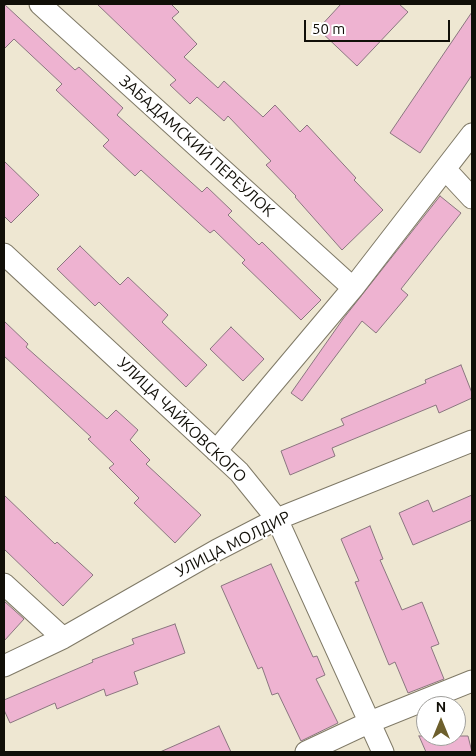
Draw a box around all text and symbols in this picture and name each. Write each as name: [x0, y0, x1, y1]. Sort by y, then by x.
scale bar: [306, 10, 452, 42]
text: 50 m: [312, 20, 345, 37]
street label: ЗАБАДАМСКИЙ ПЕРЕУЛОК: [115, 71, 279, 221]
street label: УЛИЦА ЧАЙКОВСКОГО: [114, 353, 250, 487]
street label: УЛИЦА МОЛДИР: [173, 507, 293, 581]
north arrow: [416, 696, 466, 746]
text: N: [436, 699, 446, 715]

